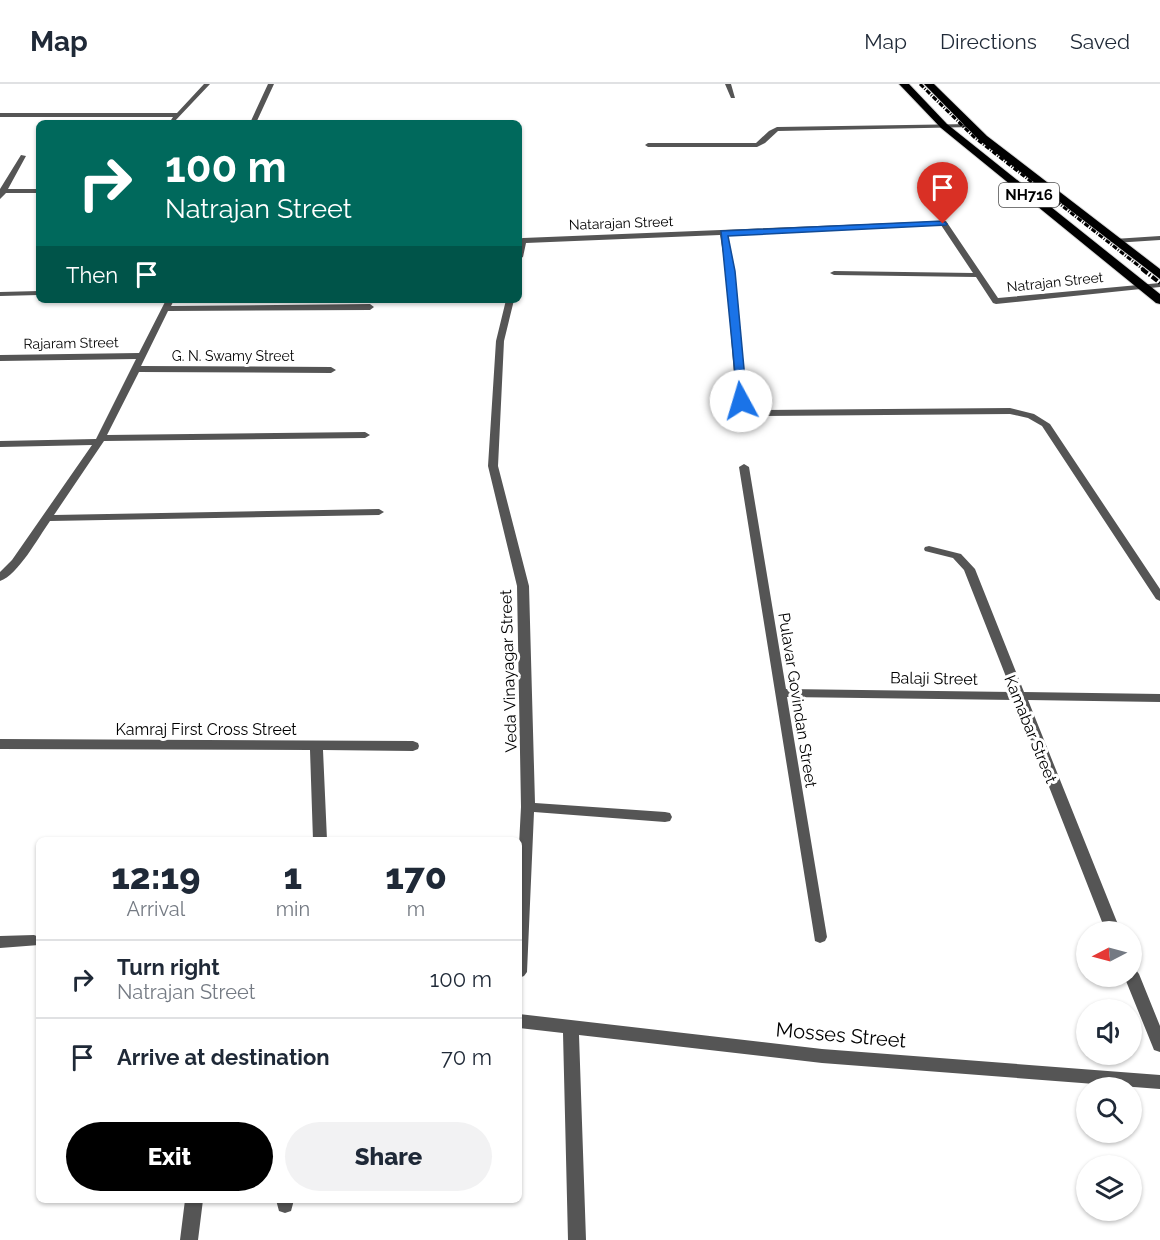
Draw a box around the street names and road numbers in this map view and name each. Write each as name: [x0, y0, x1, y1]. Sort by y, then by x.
road number: NH716: [999, 183, 1059, 207]
street label: Natarajan Street: [569, 213, 674, 233]
street label: Natrajan Street: [1006, 269, 1104, 295]
street label: Rajaram Street: [23, 334, 119, 352]
street label: G. N. Swamy Street: [172, 348, 295, 364]
street label: Veda Vinayagar Street: [496, 589, 521, 753]
street label: Pulavar Govindan Street: [774, 611, 821, 790]
street label: Balaji Street: [890, 668, 979, 689]
street label: Kamabar Street: [1000, 672, 1061, 787]
street label: Kamraj First Cross Street: [115, 720, 297, 739]
street label: Mosses Street: [775, 1017, 907, 1053]

